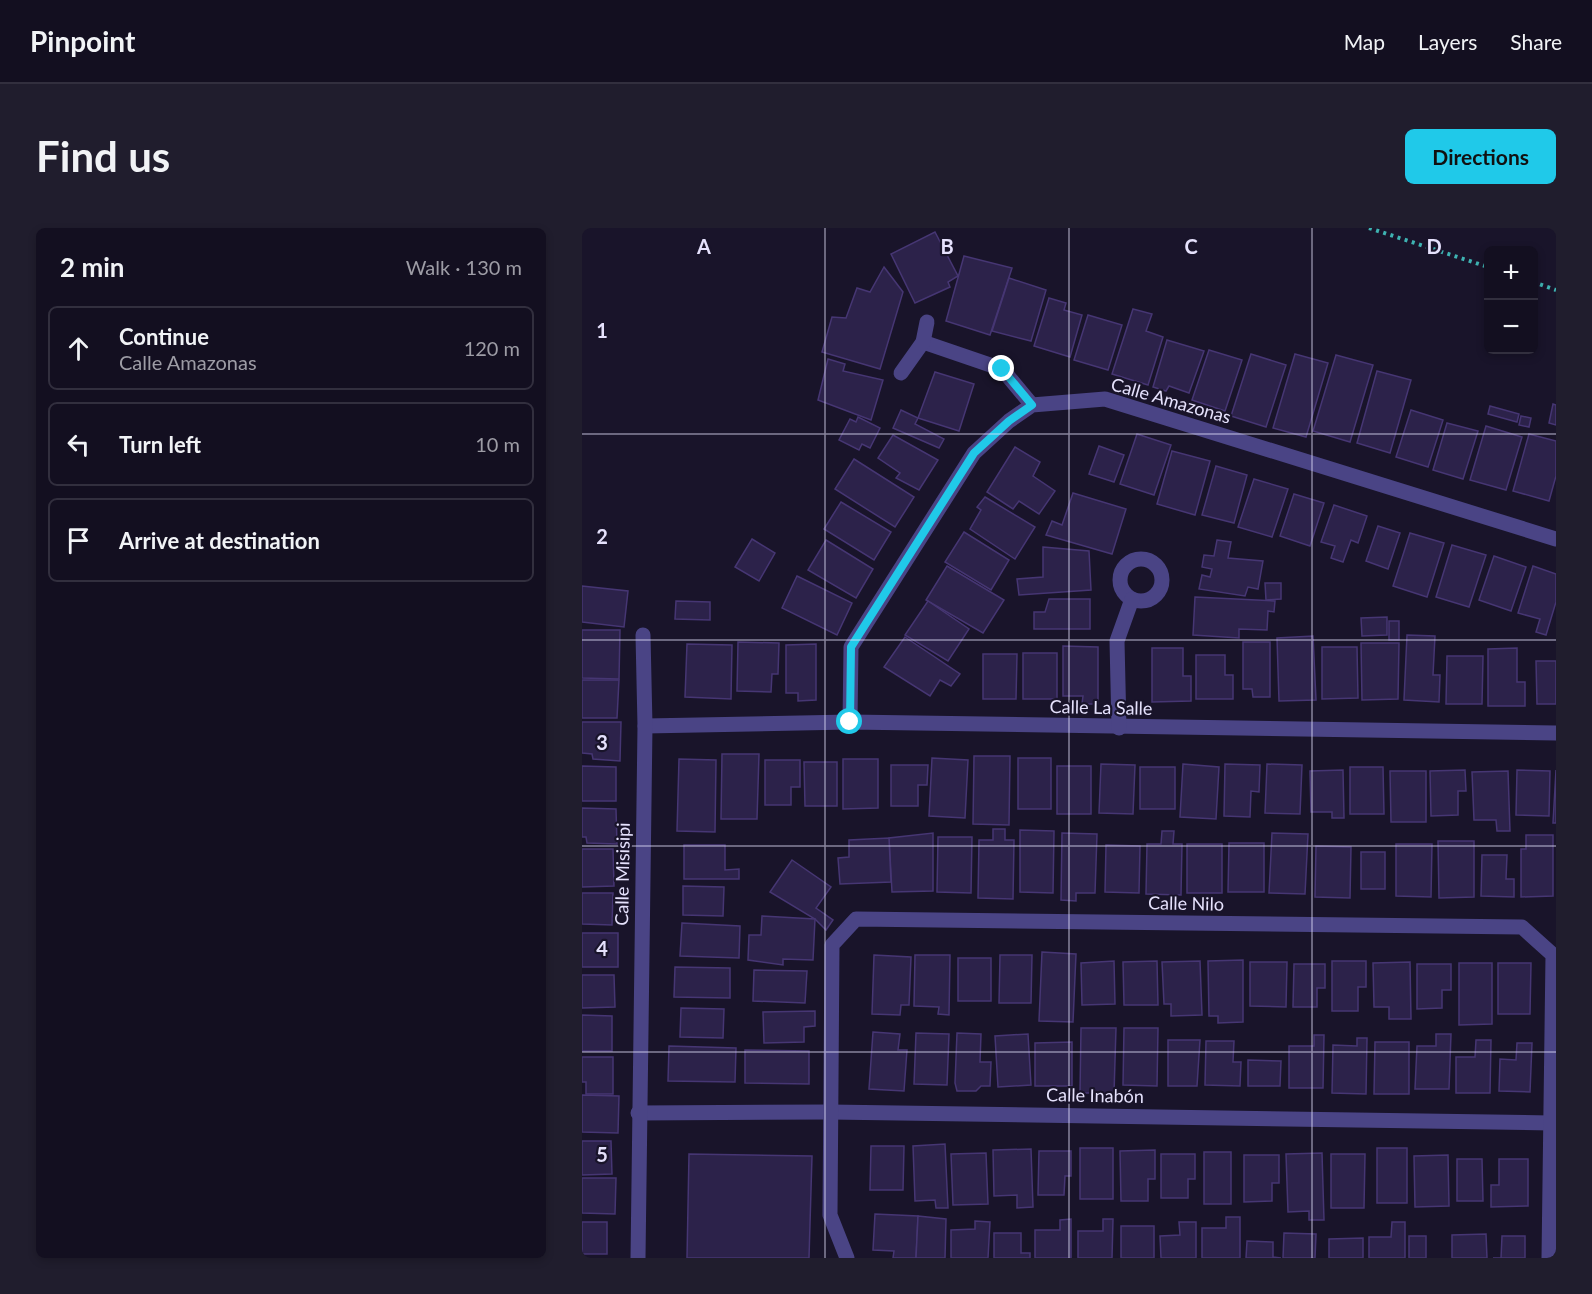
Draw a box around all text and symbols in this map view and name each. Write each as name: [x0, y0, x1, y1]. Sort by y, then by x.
text: Pinpoint: [30, 24, 135, 58]
text: Map: [1344, 29, 1385, 54]
text: Layers: [1418, 29, 1477, 54]
text: Share: [1510, 29, 1562, 54]
button: Directions: [1405, 129, 1556, 184]
text: Find us: [36, 131, 170, 181]
text: A: [696, 234, 711, 258]
text: B: [940, 234, 954, 258]
text: C: [1184, 234, 1198, 258]
text: D: [1426, 234, 1442, 258]
map controls: [1484, 246, 1538, 354]
button: +: [1484, 246, 1538, 300]
text: 2 min: [60, 251, 124, 283]
text: Walk · 130 m: [406, 255, 522, 279]
button: −: [1484, 300, 1538, 354]
text: 1: [596, 318, 608, 342]
text: Continue: [119, 323, 209, 350]
icon: ahead: [62, 332, 95, 365]
text: 120 m: [464, 336, 520, 360]
text: Calle Amazonas: [119, 350, 257, 374]
route end: [988, 355, 1014, 381]
street label: Calle Amazonas: [1109, 372, 1234, 428]
icon: left: [62, 428, 95, 461]
text: Turn left: [119, 431, 201, 458]
text: 10 m: [475, 432, 520, 456]
icon: arrive: [62, 524, 95, 557]
text: 2: [596, 524, 608, 548]
text: Arrive at destination: [119, 527, 320, 554]
street label: Calle La Salle: [1049, 695, 1153, 719]
route start: [836, 708, 862, 734]
text: 3: [596, 730, 608, 754]
street label: Calle Misisipi: [610, 822, 634, 926]
street label: Calle Nilo: [1148, 891, 1224, 915]
text: 4: [596, 936, 608, 960]
street label: Calle Inabón: [1046, 1083, 1144, 1107]
text: 5: [596, 1142, 608, 1166]

